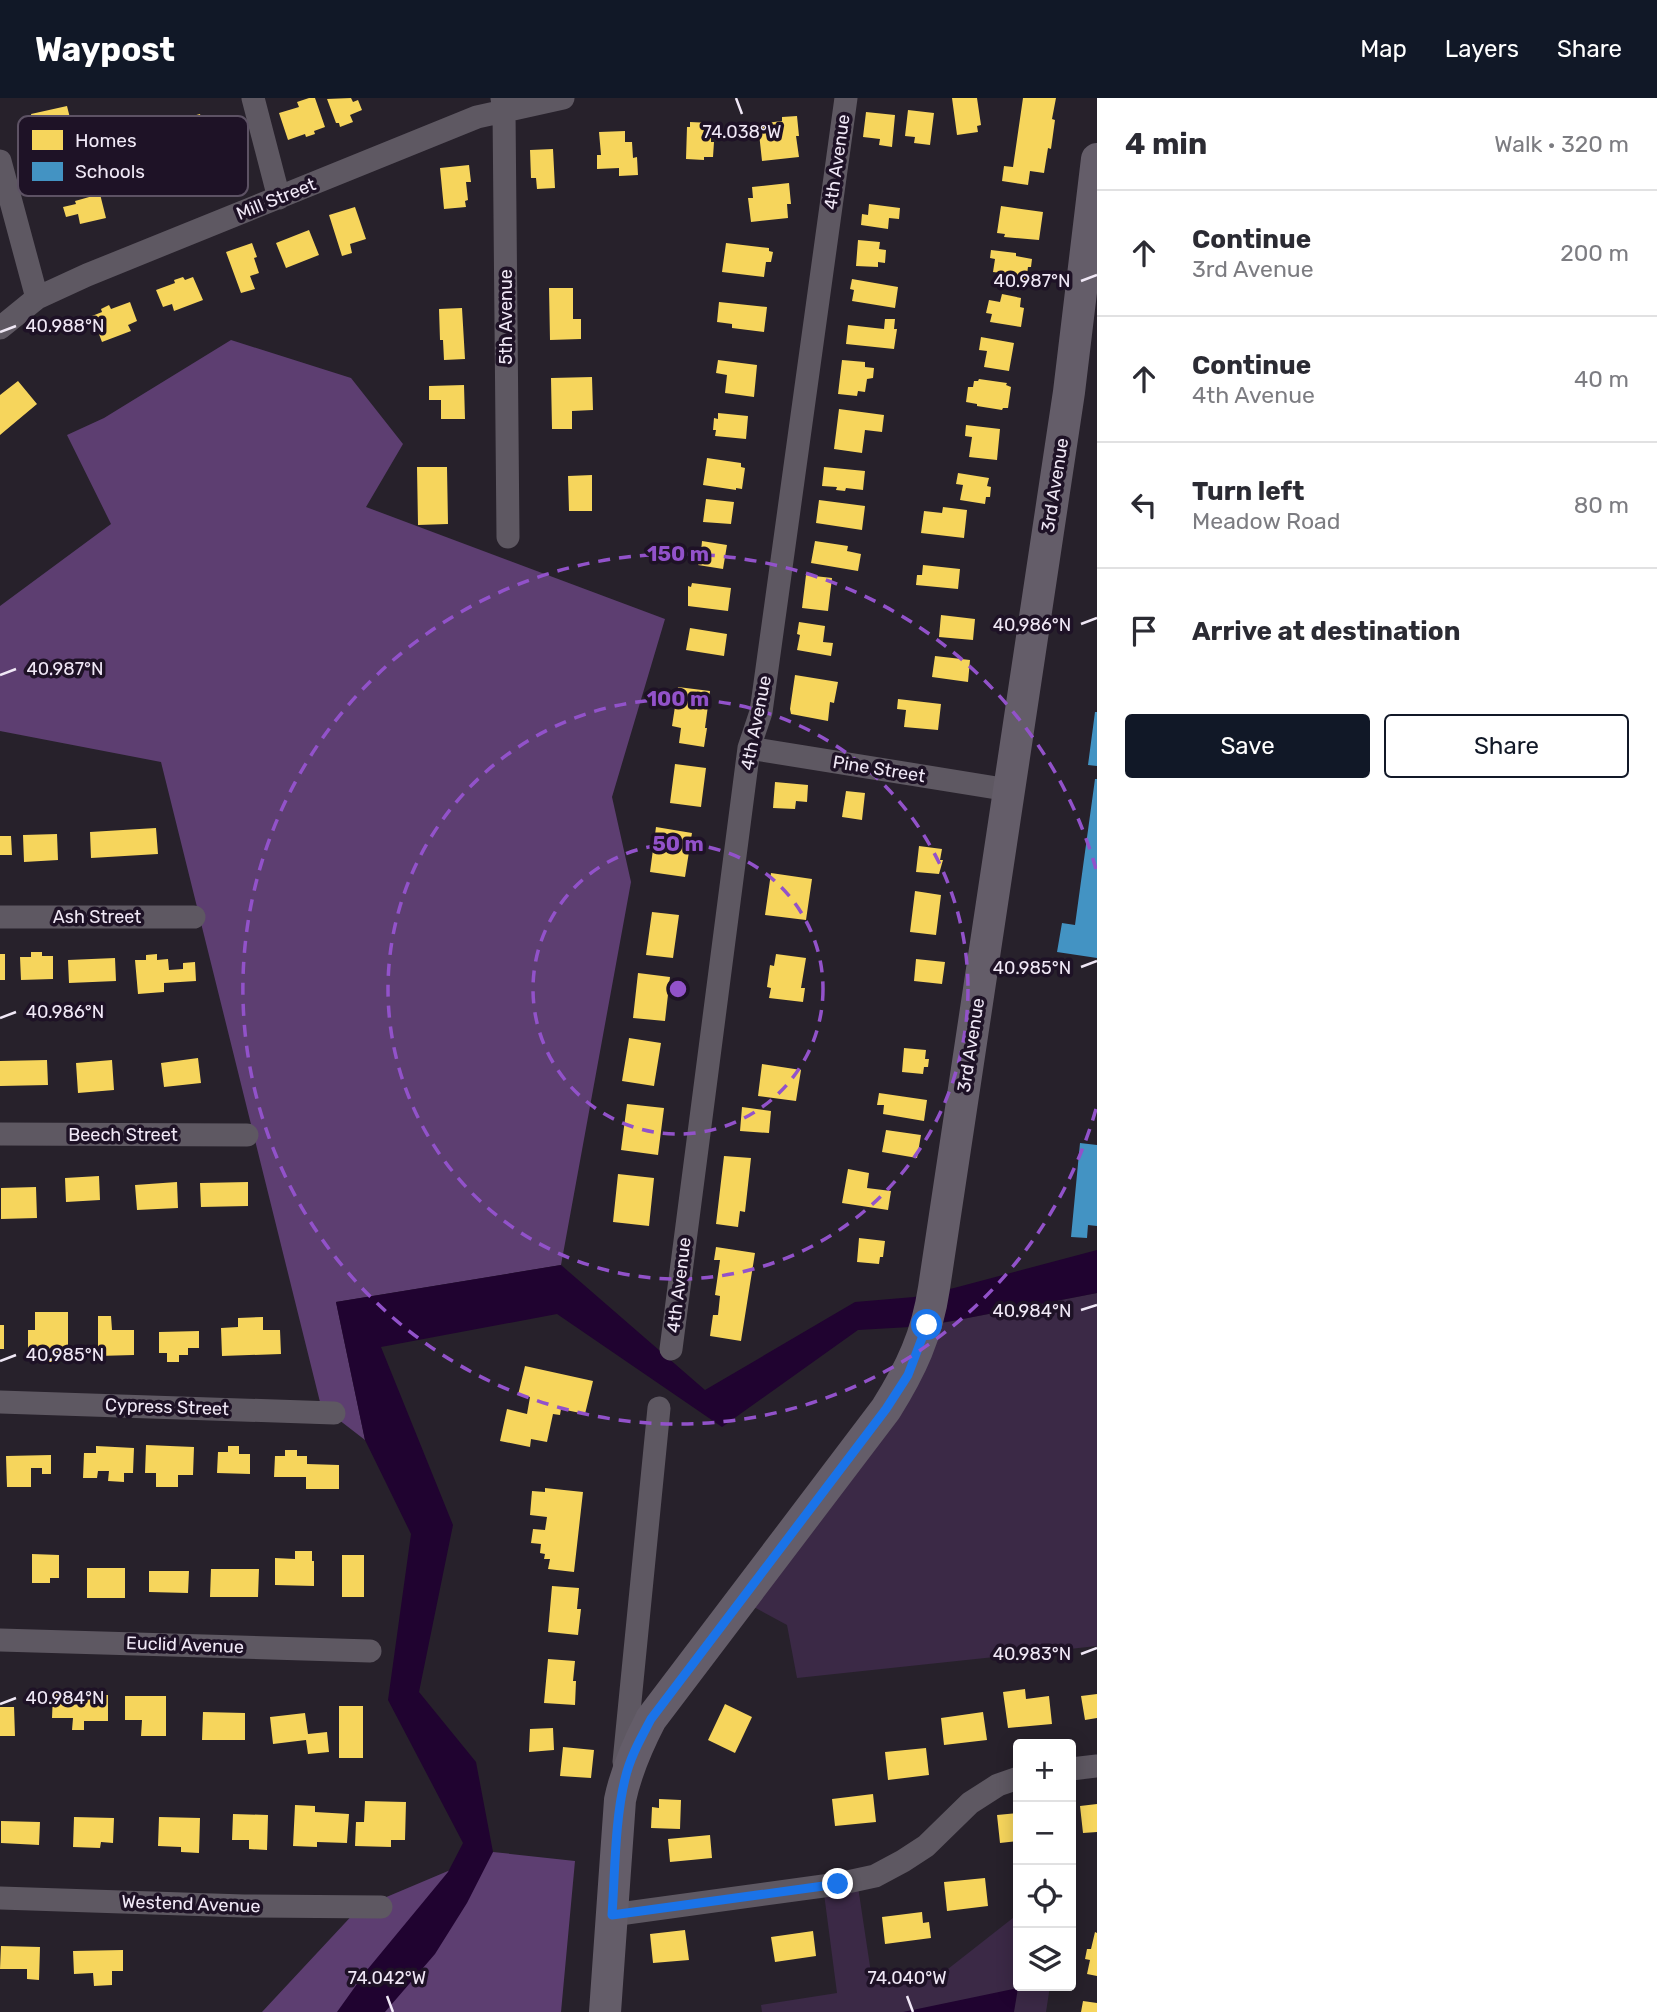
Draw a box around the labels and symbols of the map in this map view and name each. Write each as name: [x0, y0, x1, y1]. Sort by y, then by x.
street label: 4th Avenue: [819, 113, 855, 211]
legend: [18, 116, 248, 196]
text: 74.038°W: [703, 121, 781, 143]
text: Homes: [75, 129, 137, 152]
text: Schools: [75, 160, 145, 183]
street label: Mill Street: [233, 173, 319, 225]
street label: 5th Avenue: [495, 269, 517, 365]
text: 40.987°N: [994, 270, 1070, 292]
text: 40.988°N: [25, 315, 105, 337]
street label: 3rd Avenue: [1037, 436, 1073, 534]
text: 150 m: [647, 541, 709, 566]
text: 40.986°N: [993, 614, 1071, 636]
text: 40.987°N: [27, 658, 103, 680]
street label: 4th Avenue: [736, 674, 776, 772]
text: 100 m: [647, 686, 709, 711]
street label: Pine Street: [831, 751, 927, 787]
text: 50 m: [652, 831, 704, 856]
street label: Ash Street: [53, 906, 141, 928]
text: 40.985°N: [993, 957, 1071, 979]
centre of rings: [666, 977, 690, 1001]
street label: 3rd Avenue: [953, 996, 989, 1094]
text: 40.986°N: [26, 1001, 104, 1023]
street label: Beech Street: [68, 1124, 178, 1146]
street label: 4th Avenue: [662, 1236, 696, 1334]
text: 40.984°N: [993, 1300, 1071, 1322]
route start: [911, 1309, 942, 1340]
text: 40.985°N: [26, 1344, 104, 1366]
street label: Cypress Street: [105, 1394, 229, 1420]
street label: Euclid Avenue: [126, 1632, 244, 1658]
text: 40.983°N: [993, 1643, 1071, 1665]
text: 40.984°N: [26, 1687, 104, 1709]
route end: [822, 1868, 853, 1899]
street label: Westend Avenue: [121, 1891, 261, 1917]
text: 74.042°W: [348, 1967, 426, 1989]
text: 74.040°W: [867, 1967, 947, 1989]

